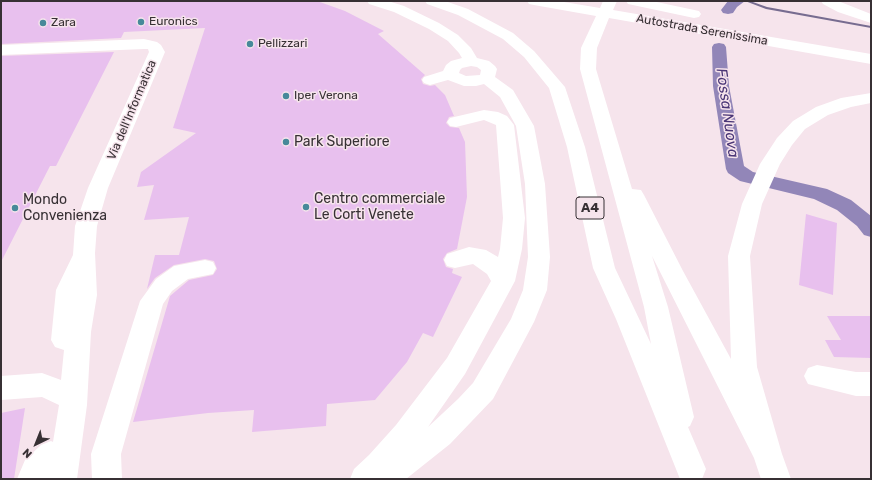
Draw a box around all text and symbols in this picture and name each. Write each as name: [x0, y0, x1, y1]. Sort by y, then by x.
street label: Autostrada Serenissima: [635, 11, 769, 49]
place label: Euronics: [149, 15, 198, 29]
place label: Zara: [51, 16, 76, 30]
marker: Euronics: [136, 17, 146, 27]
marker: Zara: [38, 18, 48, 28]
place label: Pellizzari: [258, 37, 307, 51]
marker: Pellizzari: [245, 39, 255, 49]
street label: Via dell'Informatica: [104, 58, 160, 162]
water label: Fossa Nuova: [712, 67, 742, 159]
place label: Iper Verona: [294, 89, 358, 103]
marker: Iper Verona: [281, 91, 291, 101]
place label: Park Superiore: [294, 134, 390, 150]
marker: Park Superiore: [281, 137, 291, 147]
place label: Centro commerciale Le Corti Venete: [314, 191, 445, 224]
place label: Mondo Convenienza: [23, 192, 107, 224]
road number: A4: [576, 197, 604, 219]
marker: Centro commerciale Le Corti Venete: [301, 202, 311, 212]
marker: Mondo Convenienza: [10, 203, 20, 213]
north arrow: [16, 424, 56, 464]
text: N: [20, 446, 35, 461]

